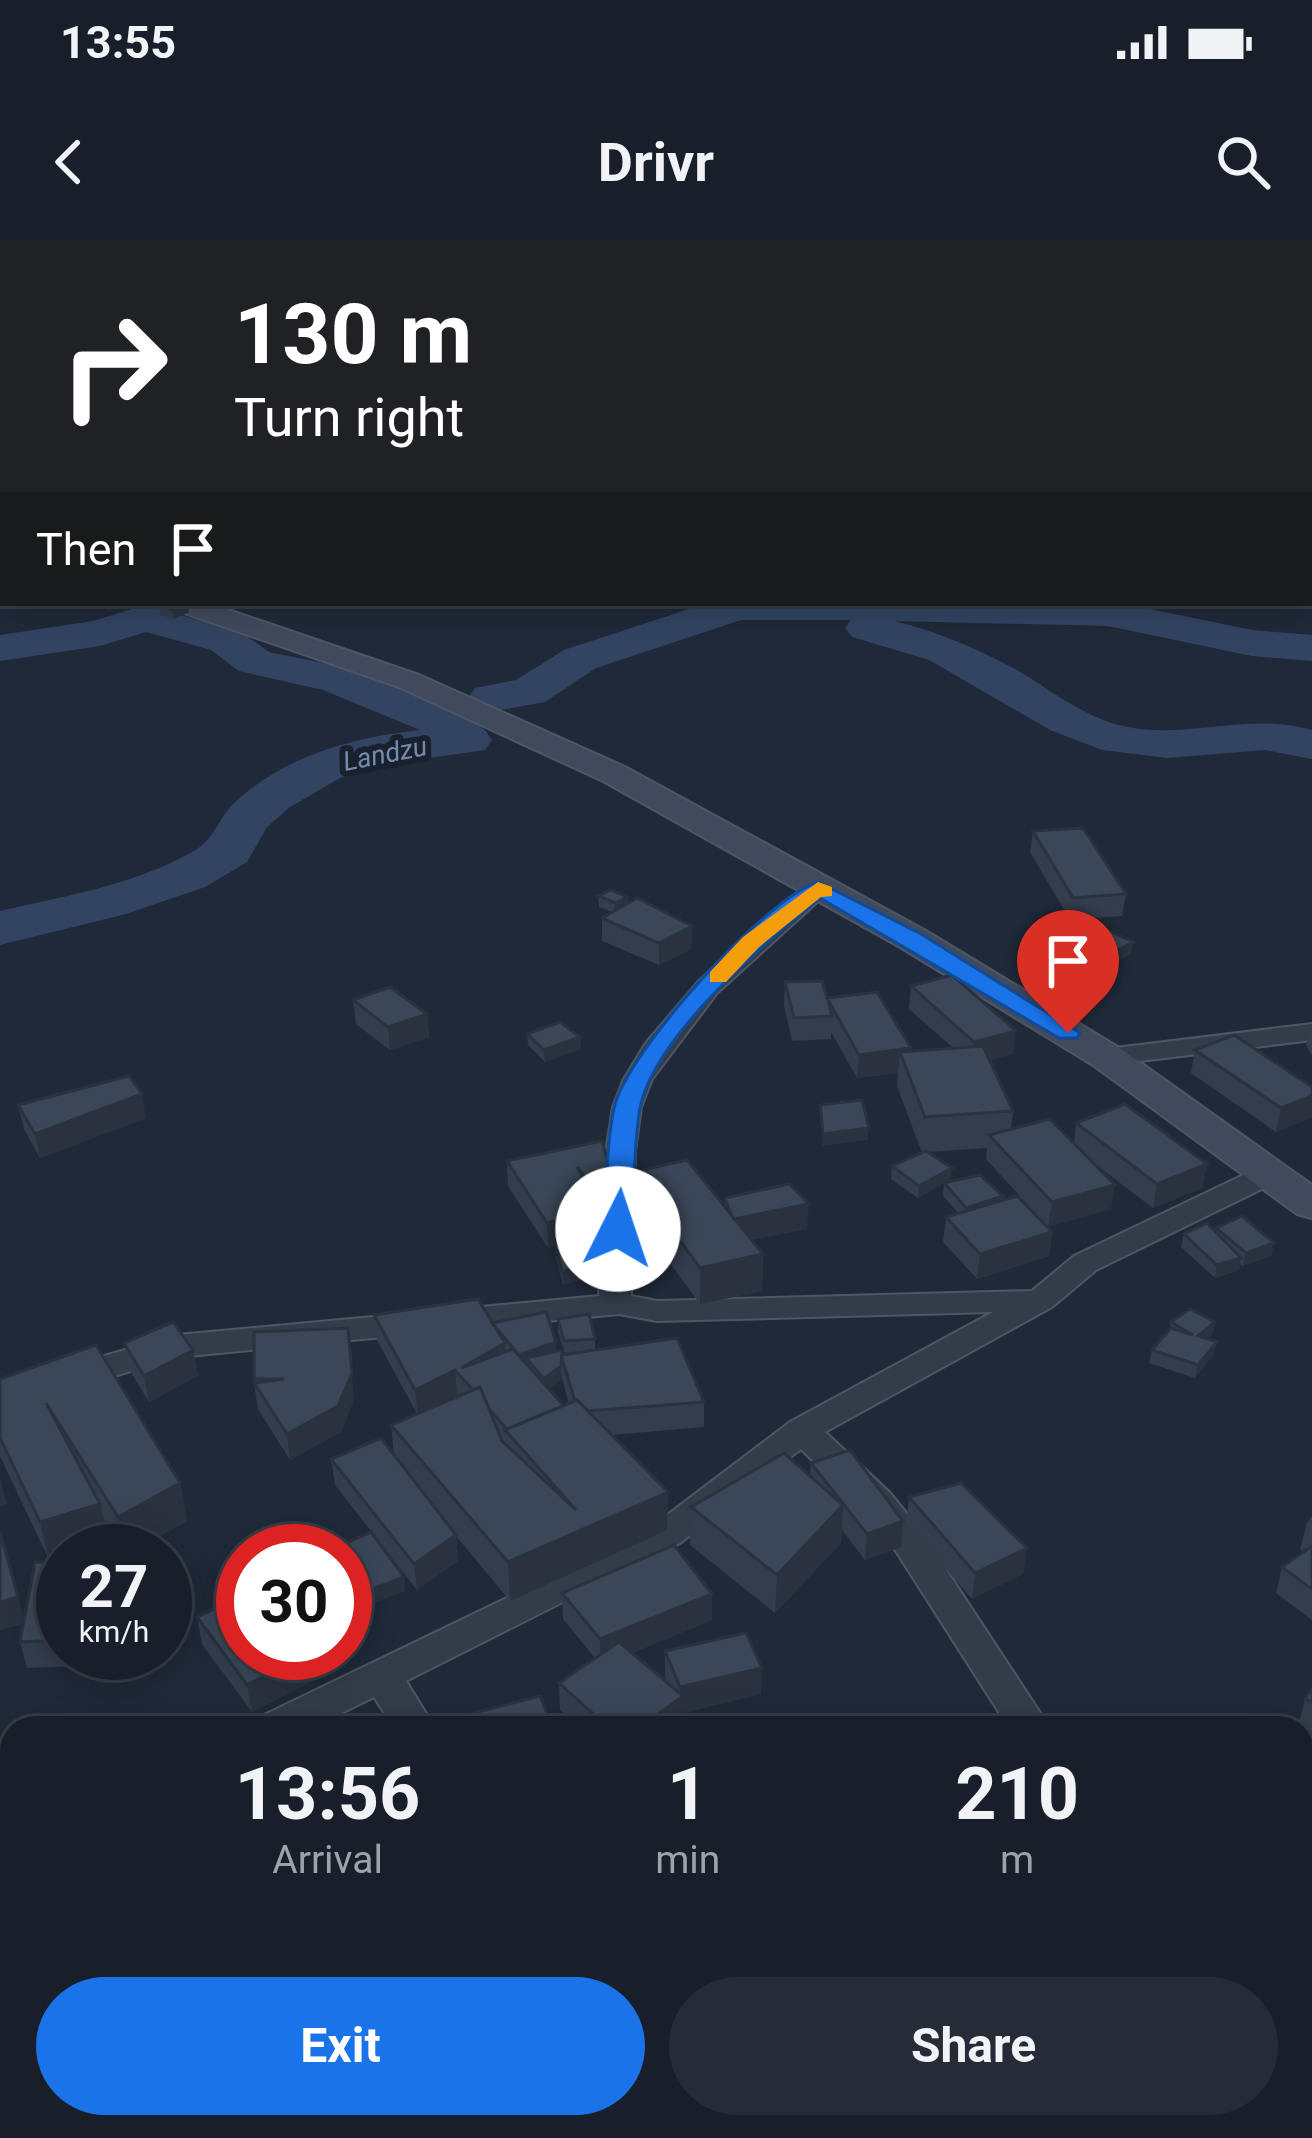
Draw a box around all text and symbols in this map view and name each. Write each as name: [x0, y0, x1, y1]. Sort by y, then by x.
text: 13:55: [60, 16, 176, 69]
icon: back: [36, 129, 102, 195]
icon: search: [1210, 129, 1276, 195]
text: Drivr: [598, 131, 714, 194]
text: 130 m: [234, 285, 472, 384]
icon: right: [36, 288, 192, 444]
text: Turn right: [234, 386, 464, 449]
icon: arrive: [160, 516, 226, 582]
text: Then: [36, 523, 136, 576]
water label: Landzu: [340, 730, 430, 778]
pin: [1017, 910, 1119, 1033]
icon: arrive: [1035, 928, 1101, 994]
position arrow: [555, 1166, 681, 1292]
speed limit sign: 30: [216, 1524, 372, 1680]
text: 27: [80, 1551, 148, 1622]
text: km/h: [79, 1614, 149, 1649]
text: 13:56: [235, 1752, 420, 1837]
text: 1: [667, 1752, 708, 1837]
text: 210: [955, 1752, 1079, 1837]
text: Arrival: [272, 1837, 383, 1883]
text: min: [655, 1837, 720, 1883]
text: m: [1000, 1837, 1034, 1883]
button: Exit: [36, 1977, 645, 2115]
button: Share: [669, 1977, 1278, 2115]

